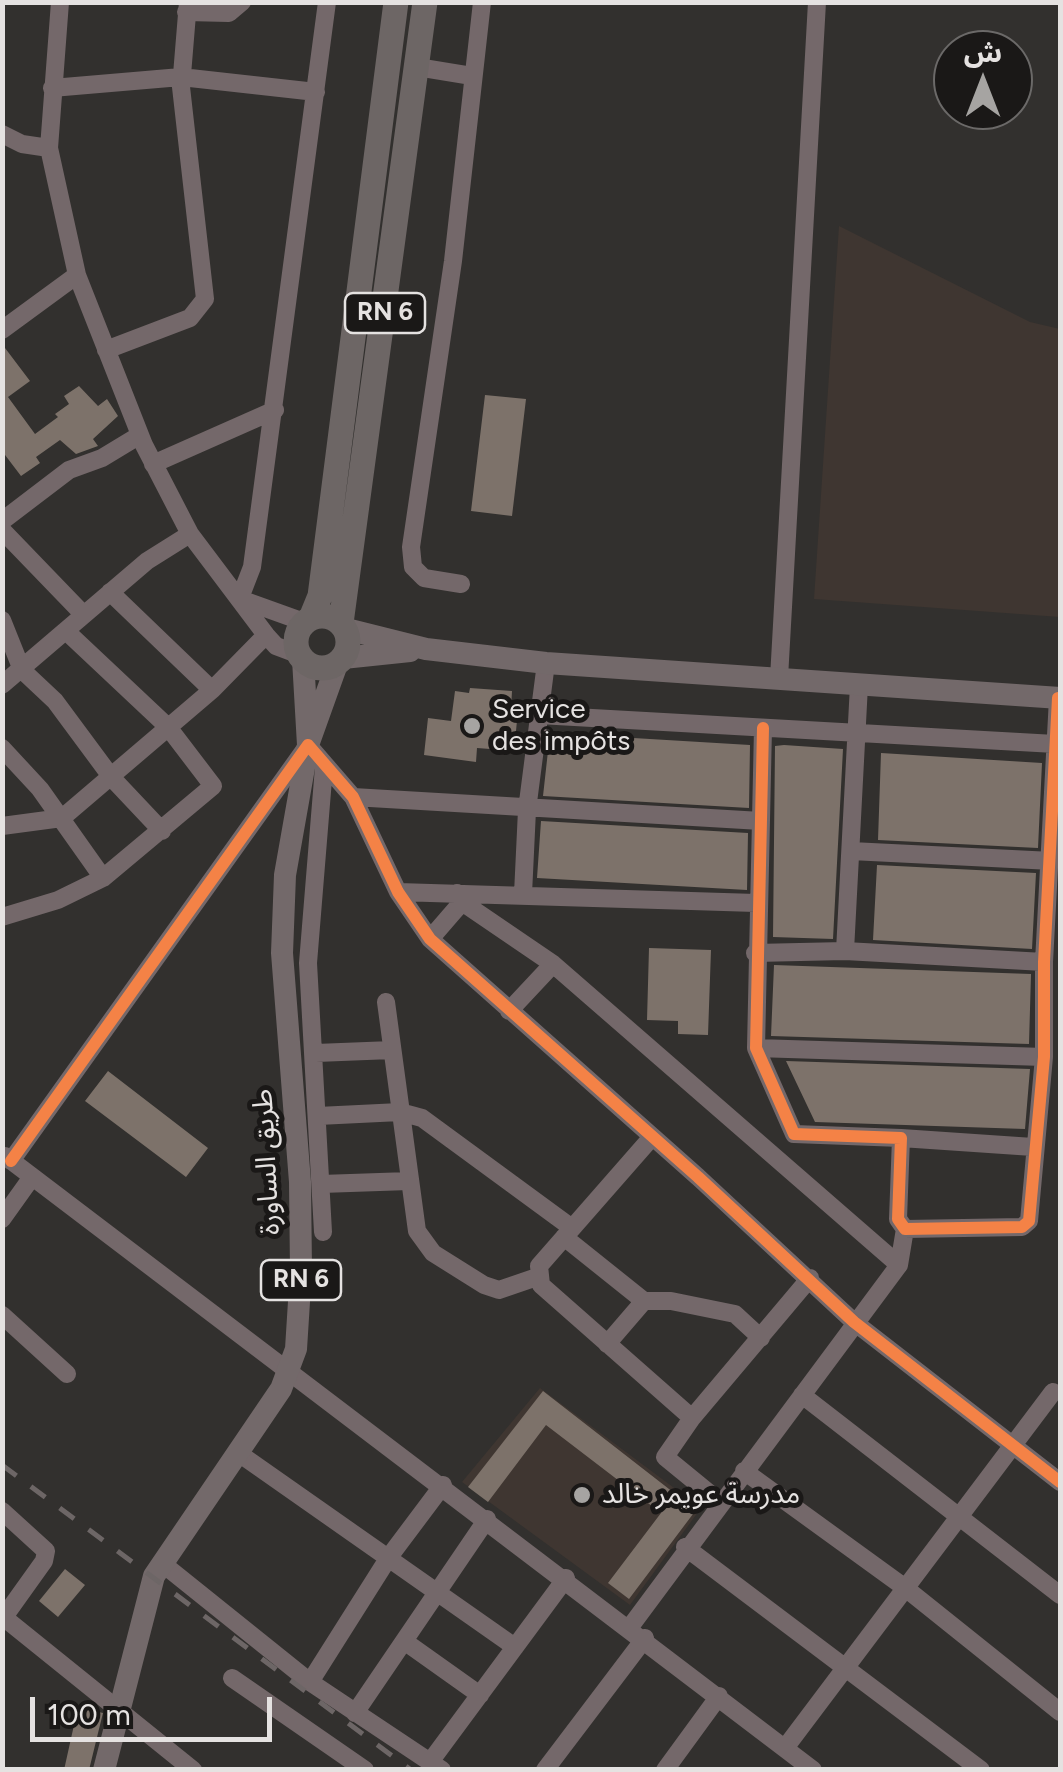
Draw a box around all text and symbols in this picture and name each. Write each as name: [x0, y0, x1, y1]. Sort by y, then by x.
north arrow: [933, 30, 1033, 130]
text: ش: [964, 35, 1002, 69]
road number: RN 6: [345, 293, 425, 333]
place label: Service des impôts: [492, 693, 630, 759]
marker: Service des impôts: [461, 715, 483, 737]
street label: طريق الساورة: [246, 1088, 288, 1236]
road number: RN 6: [261, 1260, 341, 1300]
place label: مدرسة عويمر خالد: [602, 1478, 800, 1512]
marker: مدرسة عويمر خالد: [571, 1484, 593, 1506]
scale bar: [35, 1677, 278, 1739]
text: 100 m: [47, 1696, 131, 1733]

